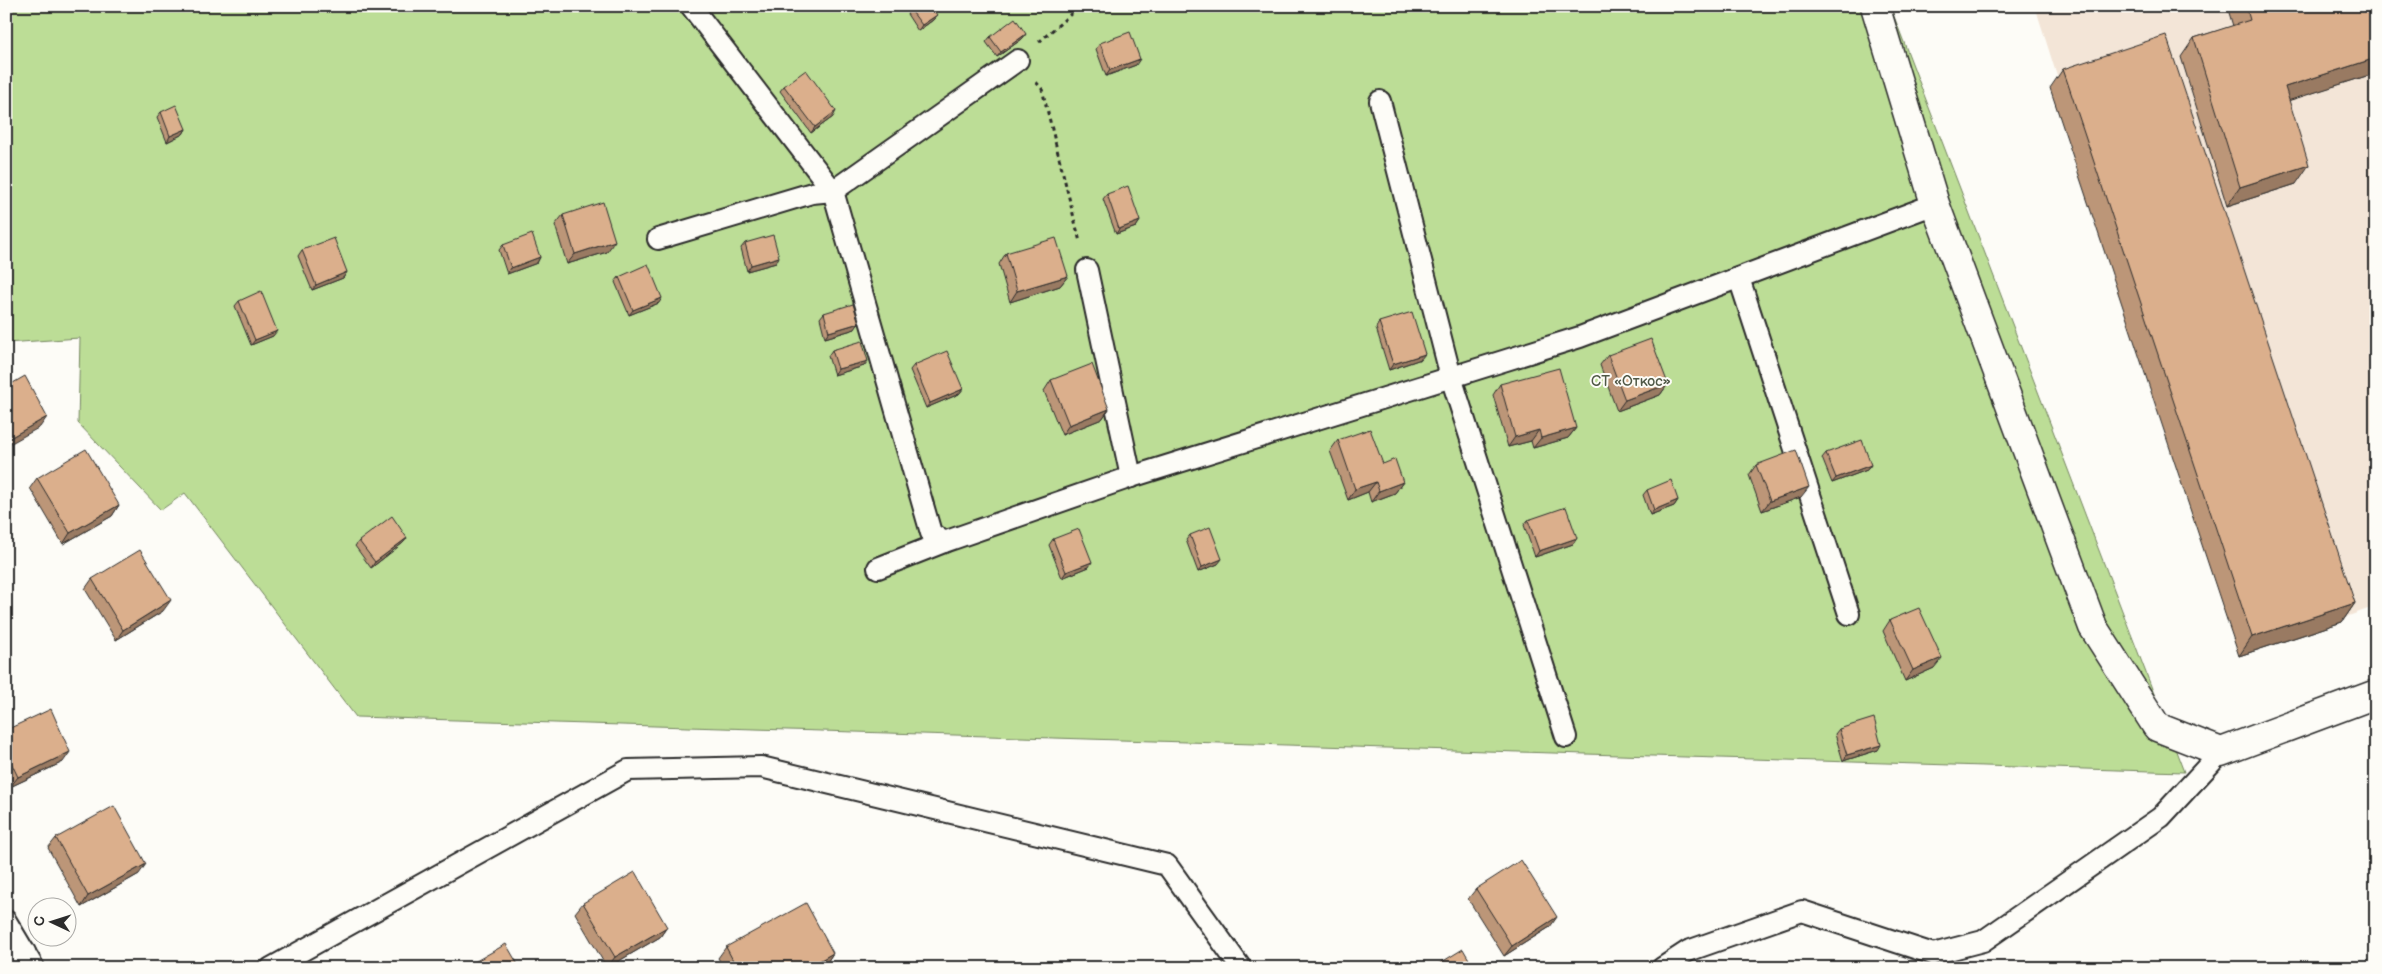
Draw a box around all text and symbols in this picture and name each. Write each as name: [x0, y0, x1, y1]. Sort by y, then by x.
park label: СТ «Откос»: [1591, 372, 1671, 391]
north arrow: [28, 896, 78, 946]
text: С: [31, 915, 48, 927]

